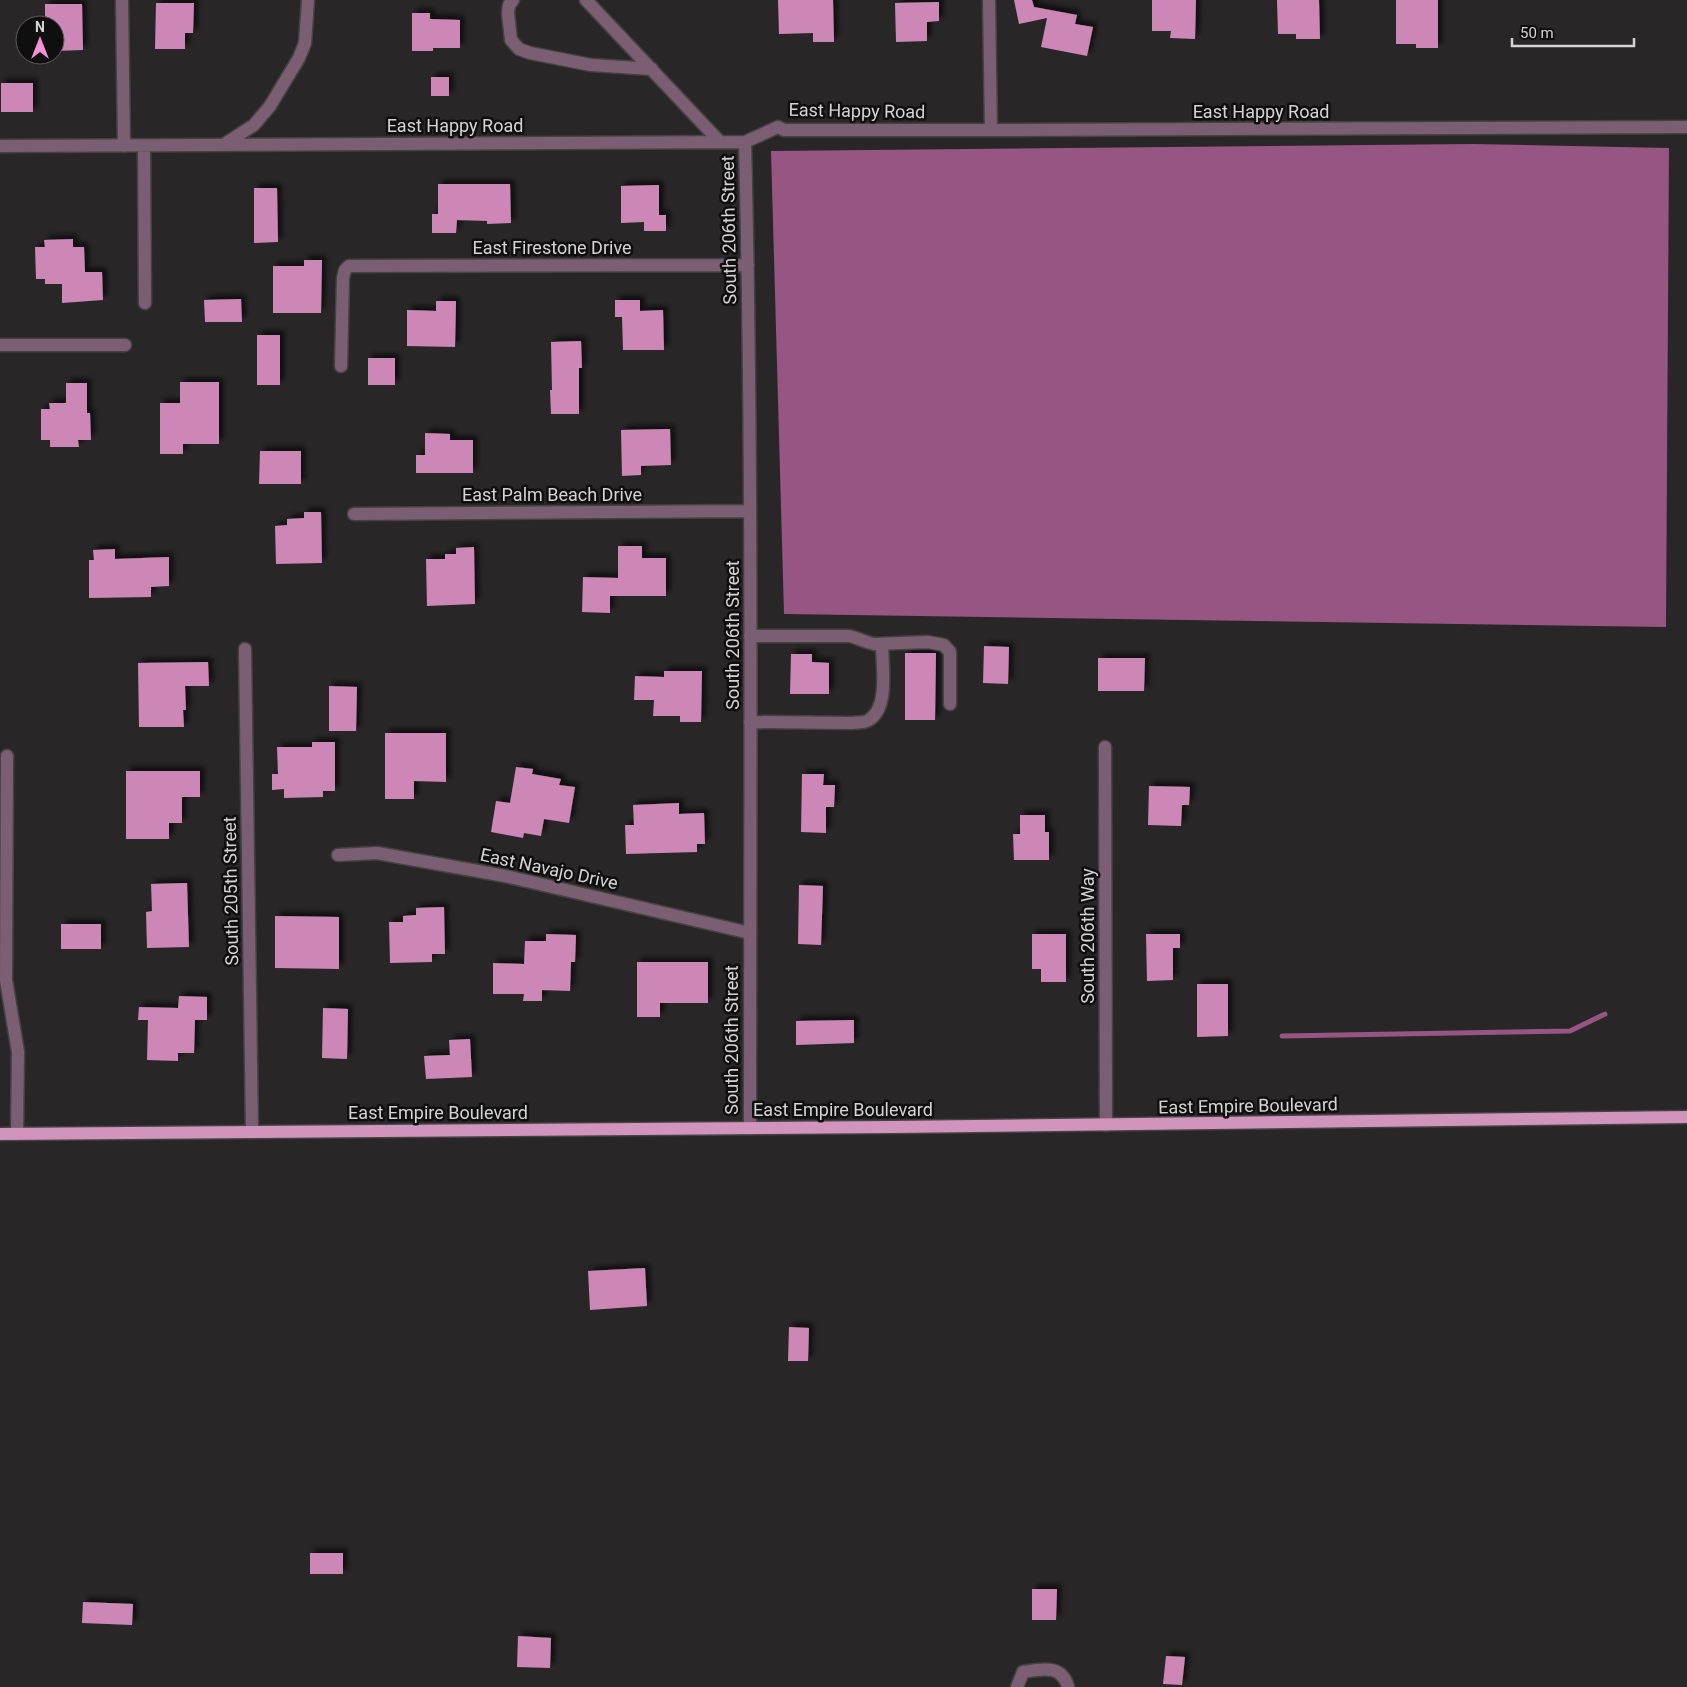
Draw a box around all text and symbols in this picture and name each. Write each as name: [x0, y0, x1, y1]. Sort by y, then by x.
north arrow: [15, 15, 65, 65]
scale bar: [1512, 15, 1634, 47]
text: N: [35, 19, 45, 35]
text: 50 m: [1520, 24, 1554, 42]
street label: East Happy Road: [788, 99, 926, 122]
street label: East Happy Road: [1193, 101, 1329, 122]
street label: East Happy Road: [387, 115, 523, 136]
street label: South 206th Street: [717, 155, 740, 305]
street label: East Firestone Drive: [472, 237, 632, 258]
street label: East Palm Beach Drive: [462, 484, 642, 505]
street label: South 206th Street: [722, 560, 743, 710]
street label: South 205th Street: [219, 816, 242, 966]
street label: East Navajo Drive: [478, 844, 620, 893]
street label: South 206th Way: [1077, 868, 1098, 1004]
street label: South 206th Street: [721, 965, 742, 1115]
street label: East Empire Boulevard: [1158, 1093, 1338, 1118]
street label: East Empire Boulevard: [753, 1099, 933, 1120]
street label: East Empire Boulevard: [348, 1102, 528, 1123]

